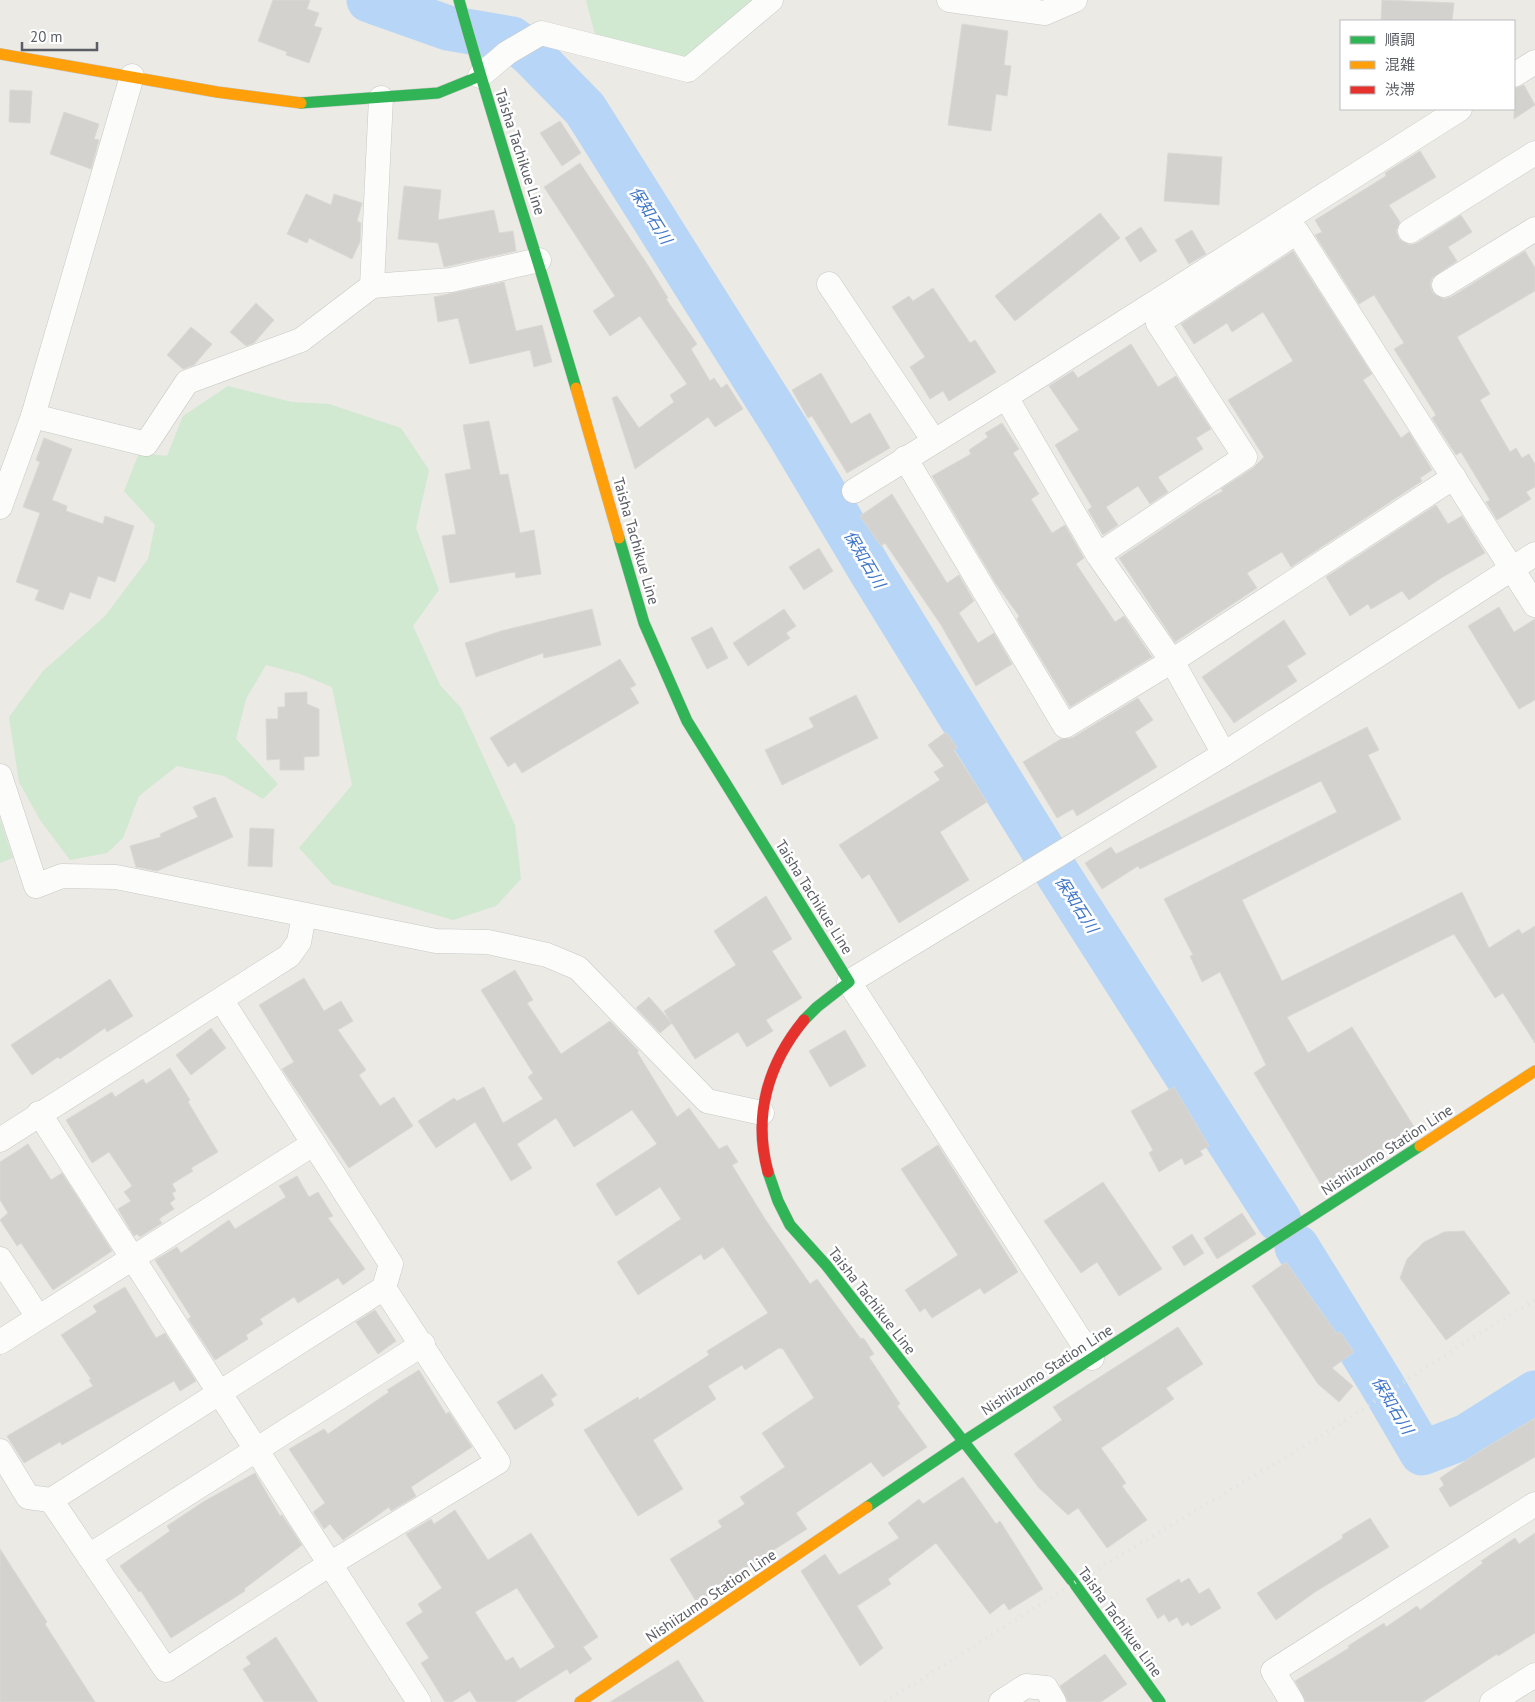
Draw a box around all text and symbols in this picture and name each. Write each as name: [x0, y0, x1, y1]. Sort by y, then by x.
scale bar: [22, 20, 98, 52]
legend: [1340, 20, 1515, 110]
text: 20 m: [30, 27, 63, 46]
text: 順調: [1385, 30, 1415, 49]
text: 混雑: [1385, 55, 1415, 74]
text: 渋滞: [1385, 80, 1415, 99]
street label: Taisha Tachikue Line: [491, 86, 550, 217]
water label: 保知石川: [626, 183, 677, 249]
street label: Taisha Tachikue Line: [609, 475, 664, 607]
water label: 保知石川: [840, 526, 891, 593]
street label: Taisha Tachikue Line: [772, 836, 857, 957]
water label: 保知石川: [1051, 872, 1104, 938]
street label: Nishiizumo Station Line: [1317, 1100, 1456, 1199]
street label: Taisha Tachikue Line: [824, 1243, 920, 1358]
street label: Nishiizumo Station Line: [977, 1320, 1116, 1419]
water label: 保知石川: [1368, 1372, 1419, 1439]
street label: Nishiizumo Station Line: [642, 1545, 780, 1646]
street label: Taisha Tachikue Line: [1074, 1563, 1167, 1680]

